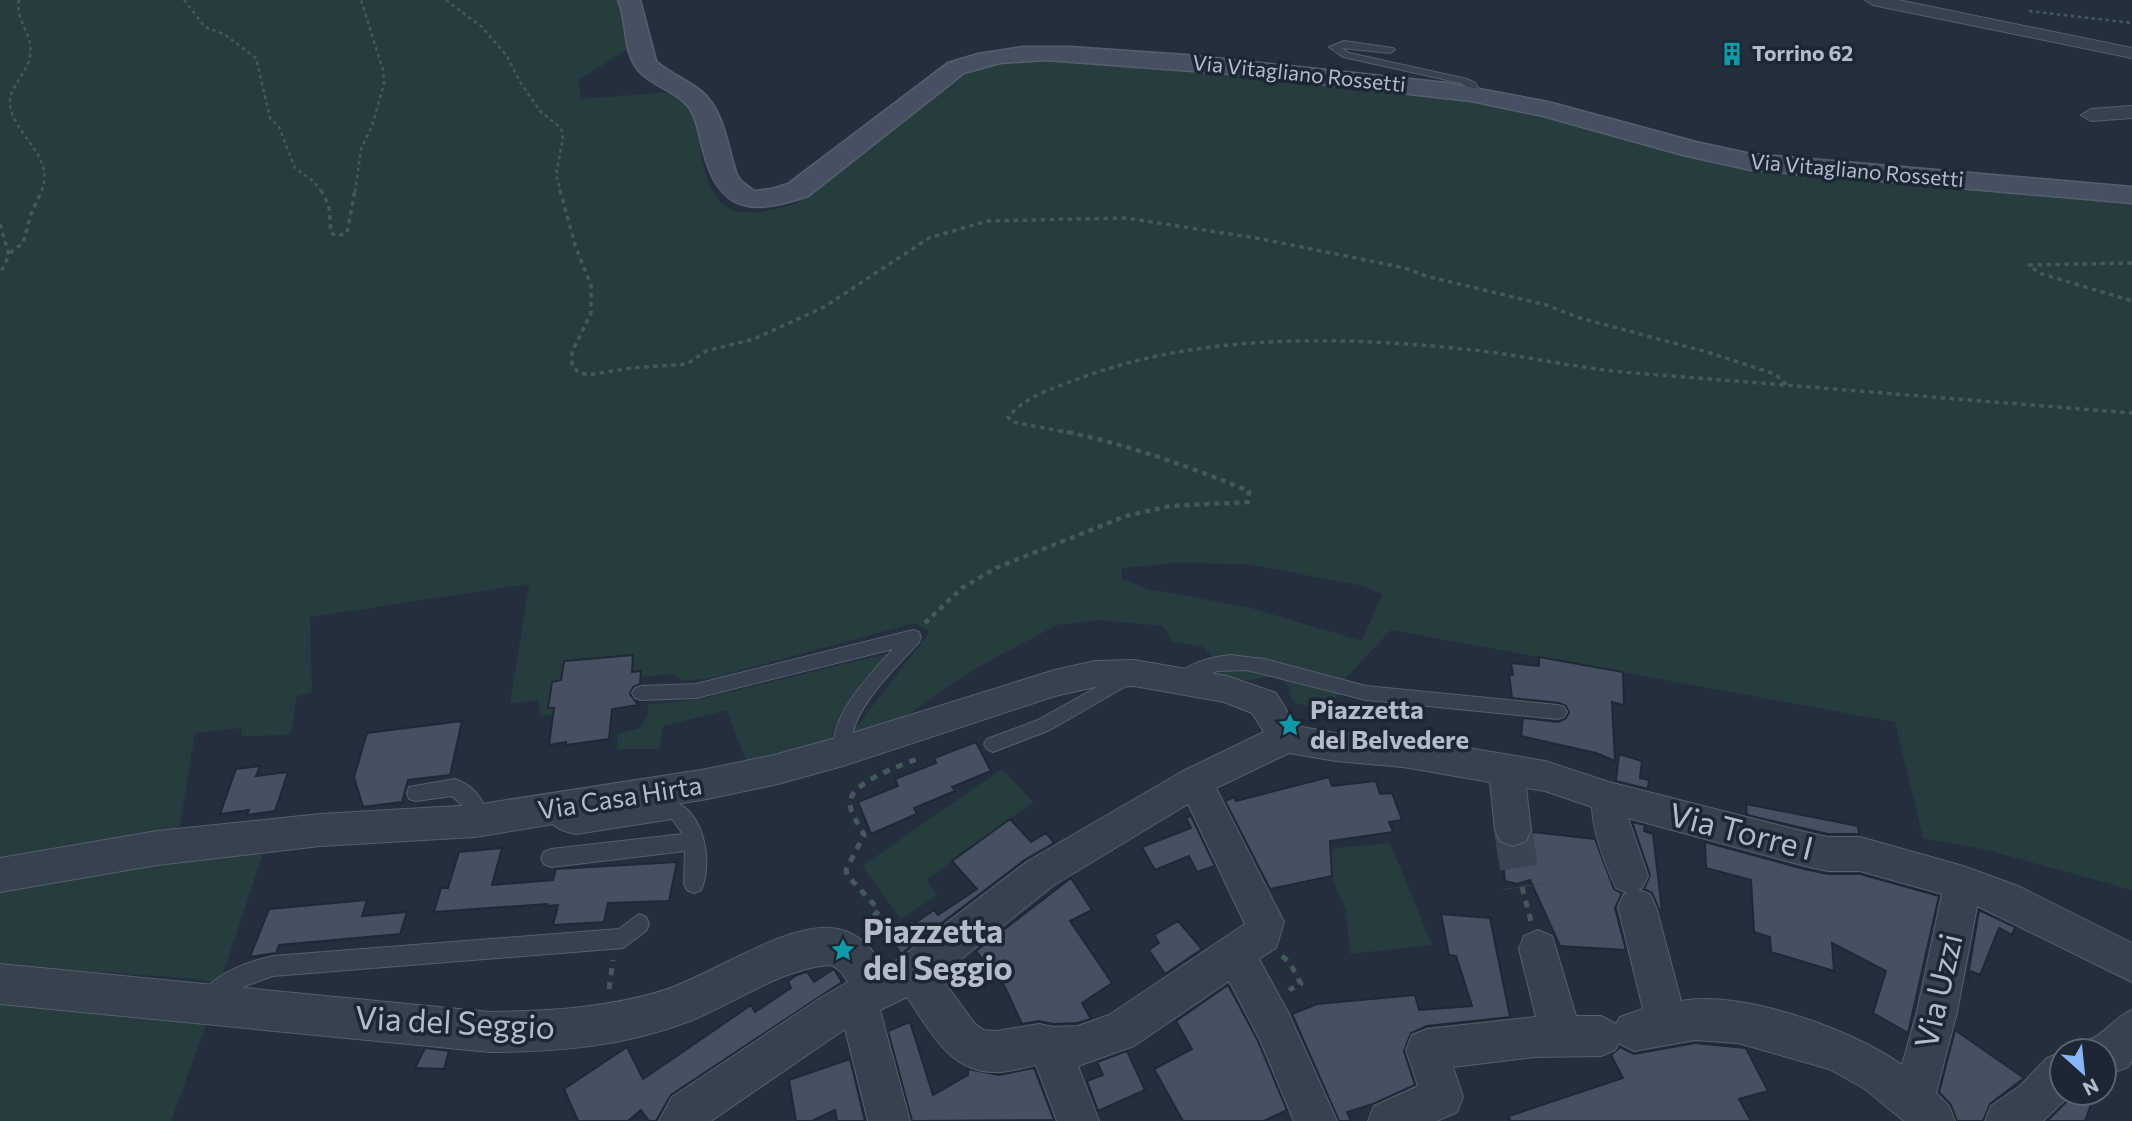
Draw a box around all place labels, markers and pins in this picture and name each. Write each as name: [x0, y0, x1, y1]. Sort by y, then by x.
building icon: Torrino 62: [1718, 40, 1746, 68]
place label: Torrino 62: [1752, 40, 1853, 65]
place label: Piazzetta del Belvedere: [1310, 693, 1469, 754]
place icon: Piazzetta del Belvedere: [1276, 711, 1304, 739]
place label: Piazzetta del Seggio: [863, 910, 1013, 987]
place icon: Piazzetta del Seggio: [829, 936, 857, 964]

